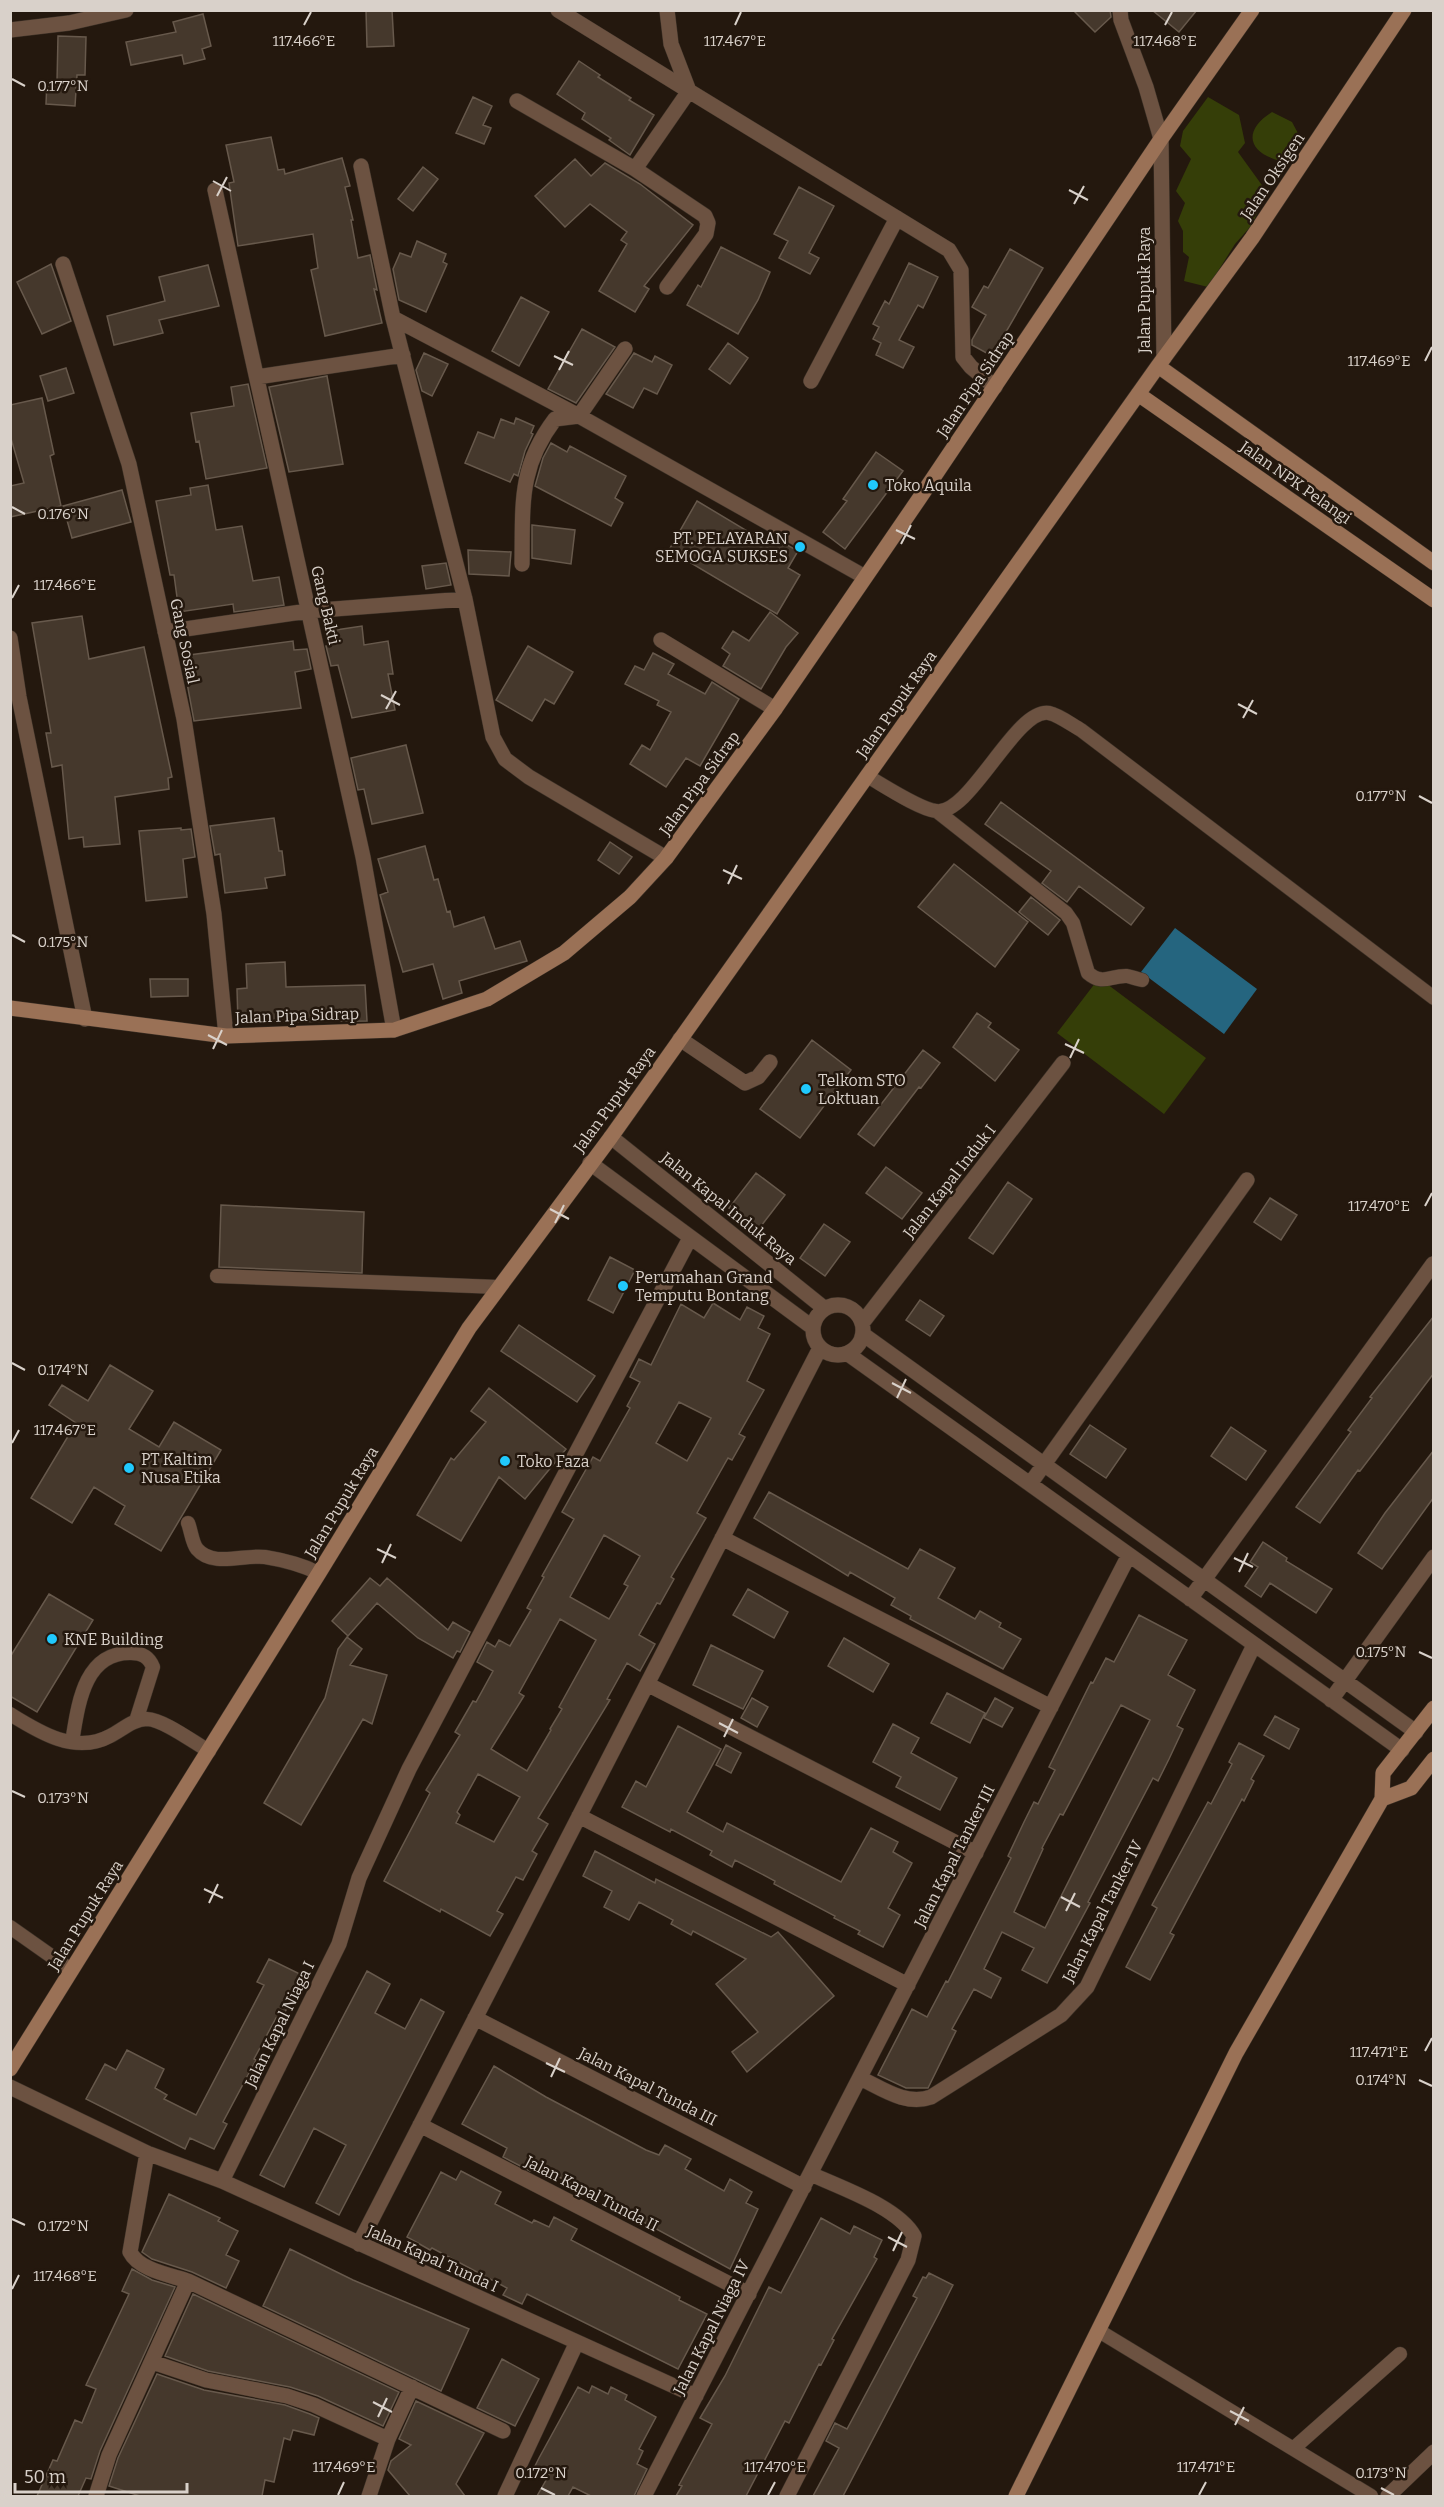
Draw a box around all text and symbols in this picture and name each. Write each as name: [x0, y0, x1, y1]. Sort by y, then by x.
text: 117.466°E: [273, 32, 335, 50]
text: 117.467°E: [704, 32, 766, 50]
text: 117.468°E: [1133, 32, 1197, 50]
text: 0.177°N: [37, 77, 89, 95]
street label: Jalan Oksigen: [1236, 129, 1308, 224]
street label: Jalan Pupuk Raya: [1135, 226, 1154, 354]
street label: Jalan Pipa Sidrap: [932, 328, 1018, 442]
text: 117.469°E: [1347, 352, 1411, 370]
street label: Jalan NPK Pelangi: [1236, 436, 1355, 528]
place label: Toko Aquila: [885, 476, 972, 495]
marker: Toko Aquila: [866, 478, 880, 492]
text: 0.176°N: [37, 505, 89, 523]
place label: PT. PELAYARAN SEMOGA SUKSES: [655, 529, 788, 566]
marker: PT. PELAYARAN SEMOGA SUKSES: [793, 540, 807, 554]
street label: Gang Bakti: [307, 564, 344, 647]
text: 117.466°E: [34, 576, 96, 594]
street label: Gang Sosial: [166, 597, 203, 686]
street label: Jalan Pupuk Raya: [852, 647, 941, 762]
street label: Jalan Pipa Sidrap: [655, 728, 744, 840]
text: 0.177°N: [1355, 787, 1407, 805]
text: 0.175°N: [38, 933, 89, 951]
street label: Jalan Pipa Sidrap: [234, 1004, 359, 1027]
street label: Jalan Pupuk Raya: [569, 1042, 659, 1157]
place label: Telkom STO Loktuan: [818, 1071, 906, 1108]
marker: Telkom STO Loktuan: [799, 1082, 813, 1096]
street label: Jalan Kapal Induk I: [899, 1121, 1000, 1243]
street label: Jalan Kapal Induk Raya: [656, 1147, 800, 1269]
text: 117.470°E: [1348, 1197, 1410, 1215]
place label: Perumahan Grand Temputu Bontang: [635, 1268, 773, 1305]
marker: Perumahan Grand Temputu Bontang: [616, 1279, 630, 1293]
text: 0.174°N: [37, 1361, 89, 1379]
text: 117.467°E: [34, 1421, 96, 1439]
street label: Jalan Pupuk Raya: [300, 1443, 382, 1562]
place label: PT Kaltim Nusa Etika: [141, 1450, 221, 1487]
place label: Toko Faza: [517, 1452, 590, 1471]
marker: Toko Faza: [498, 1454, 512, 1468]
marker: PT Kaltim Nusa Etika: [122, 1461, 136, 1475]
place label: KNE Building: [64, 1630, 163, 1649]
marker: KNE Building: [45, 1632, 59, 1646]
text: 0.175°N: [1356, 1643, 1407, 1661]
street label: Jalan Kapal Tanker III: [910, 1782, 999, 1932]
text: 0.173°N: [37, 1789, 89, 1807]
street label: Jalan Kapal Tanker IV: [1058, 1836, 1147, 1986]
street label: Jalan Pupuk Raya: [43, 1856, 127, 1975]
street label: Jalan Kapal Niaga I: [240, 1958, 318, 2091]
street label: Jalan Kapal Tunda III: [574, 2043, 720, 2130]
text: 117.471°E: [1350, 2043, 1408, 2061]
text: 0.174°N: [1355, 2071, 1407, 2089]
street label: Jalan Kapal Tunda II: [521, 2151, 662, 2235]
text: 0.172°N: [37, 2217, 89, 2235]
street label: Jalan Kapal Tunda I: [363, 2221, 501, 2296]
street label: Jalan Kapal Niaga IV: [669, 2256, 754, 2399]
text: 117.468°E: [33, 2267, 97, 2285]
scale bar: [15, 2456, 188, 2494]
text: 117.469°E: [312, 2458, 376, 2476]
text: 117.470°E: [744, 2458, 806, 2476]
text: 117.471°E: [1177, 2458, 1235, 2476]
text: 0.172°N: [515, 2464, 567, 2482]
text: 0.173°N: [1355, 2464, 1407, 2482]
text: 50 m: [24, 2466, 66, 2488]

